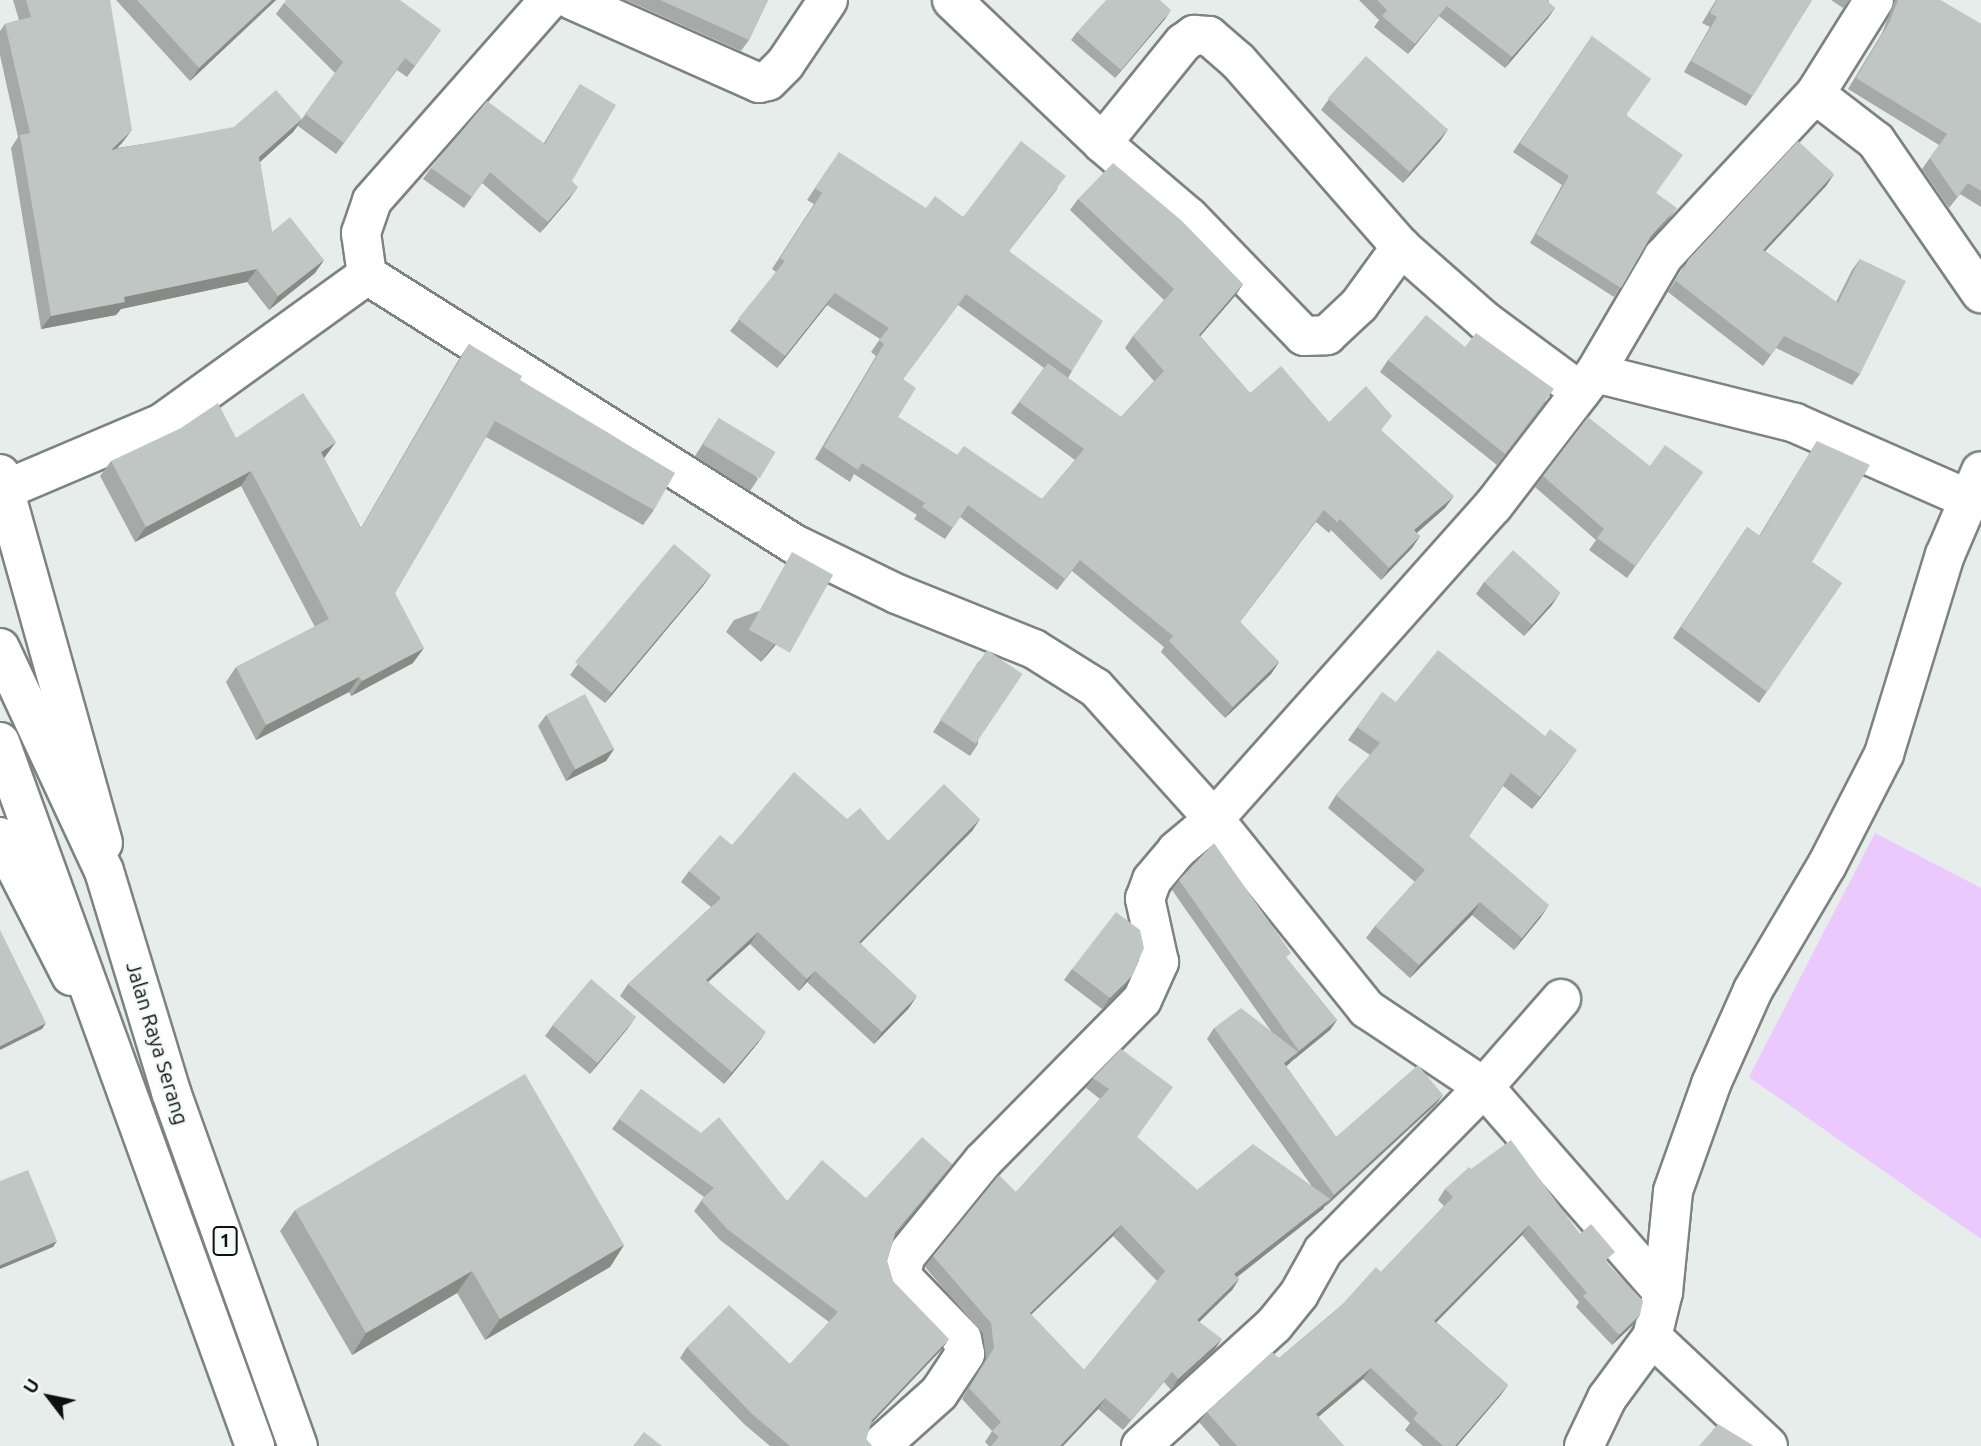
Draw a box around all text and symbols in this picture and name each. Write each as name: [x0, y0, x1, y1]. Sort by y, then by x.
street label: Jalan Raya Serang: [121, 958, 195, 1128]
road number: 1: [211, 1226, 239, 1256]
north arrow: [14, 1362, 84, 1432]
text: U: [18, 1374, 44, 1397]

